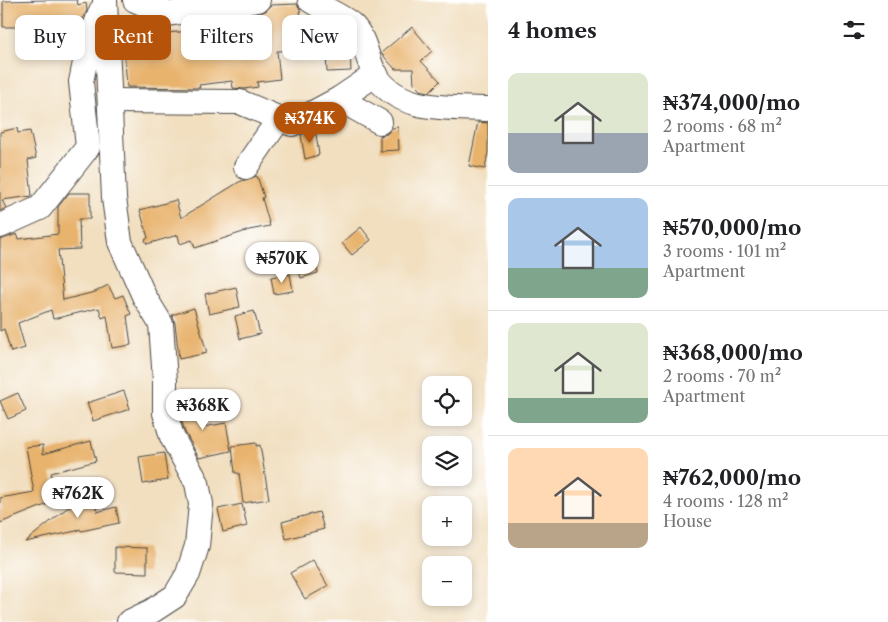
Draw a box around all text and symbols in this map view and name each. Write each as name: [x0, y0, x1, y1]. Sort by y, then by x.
chip: Buy: [15, 15, 85, 60]
chip: Rent: [95, 15, 171, 60]
chip: Filters: [181, 15, 272, 60]
chip: New: [282, 15, 357, 60]
icon: filters: [840, 16, 868, 44]
text: 4 homes: [508, 18, 597, 43]
text: ₦374,000/mo: [663, 90, 800, 115]
icon: home: [548, 93, 608, 153]
pin: ₦374K: [275, 102, 345, 144]
text: ₦374K: [285, 108, 335, 128]
text: 2 rooms · 68 m²: [663, 116, 782, 136]
text: Apartment: [663, 136, 745, 156]
text: ₦570,000/mo: [663, 215, 801, 240]
icon: home: [548, 218, 608, 278]
text: 3 rooms · 101 m²: [663, 241, 786, 261]
pin: ₦570K: [247, 242, 317, 284]
text: ₦570K: [256, 248, 308, 268]
text: Apartment: [663, 261, 745, 281]
text: ₦368,000/mo: [663, 340, 803, 365]
icon: home: [548, 343, 608, 403]
text: 2 rooms · 70 m²: [663, 366, 781, 386]
map controls: [422, 376, 472, 606]
button: locate: [422, 376, 472, 426]
text: Apartment: [663, 386, 745, 406]
pin: ₦368K: [168, 388, 238, 431]
text: ₦368K: [177, 395, 229, 415]
button: layers: [422, 436, 472, 486]
text: ₦762,000/mo: [663, 465, 801, 490]
icon: home: [548, 468, 608, 528]
pin: ₦762K: [43, 476, 113, 519]
text: ₦762K: [52, 483, 104, 503]
text: 4 rooms · 128 m²: [663, 491, 789, 511]
button: +: [422, 496, 472, 546]
text: House: [663, 511, 712, 531]
button: −: [422, 556, 472, 606]

